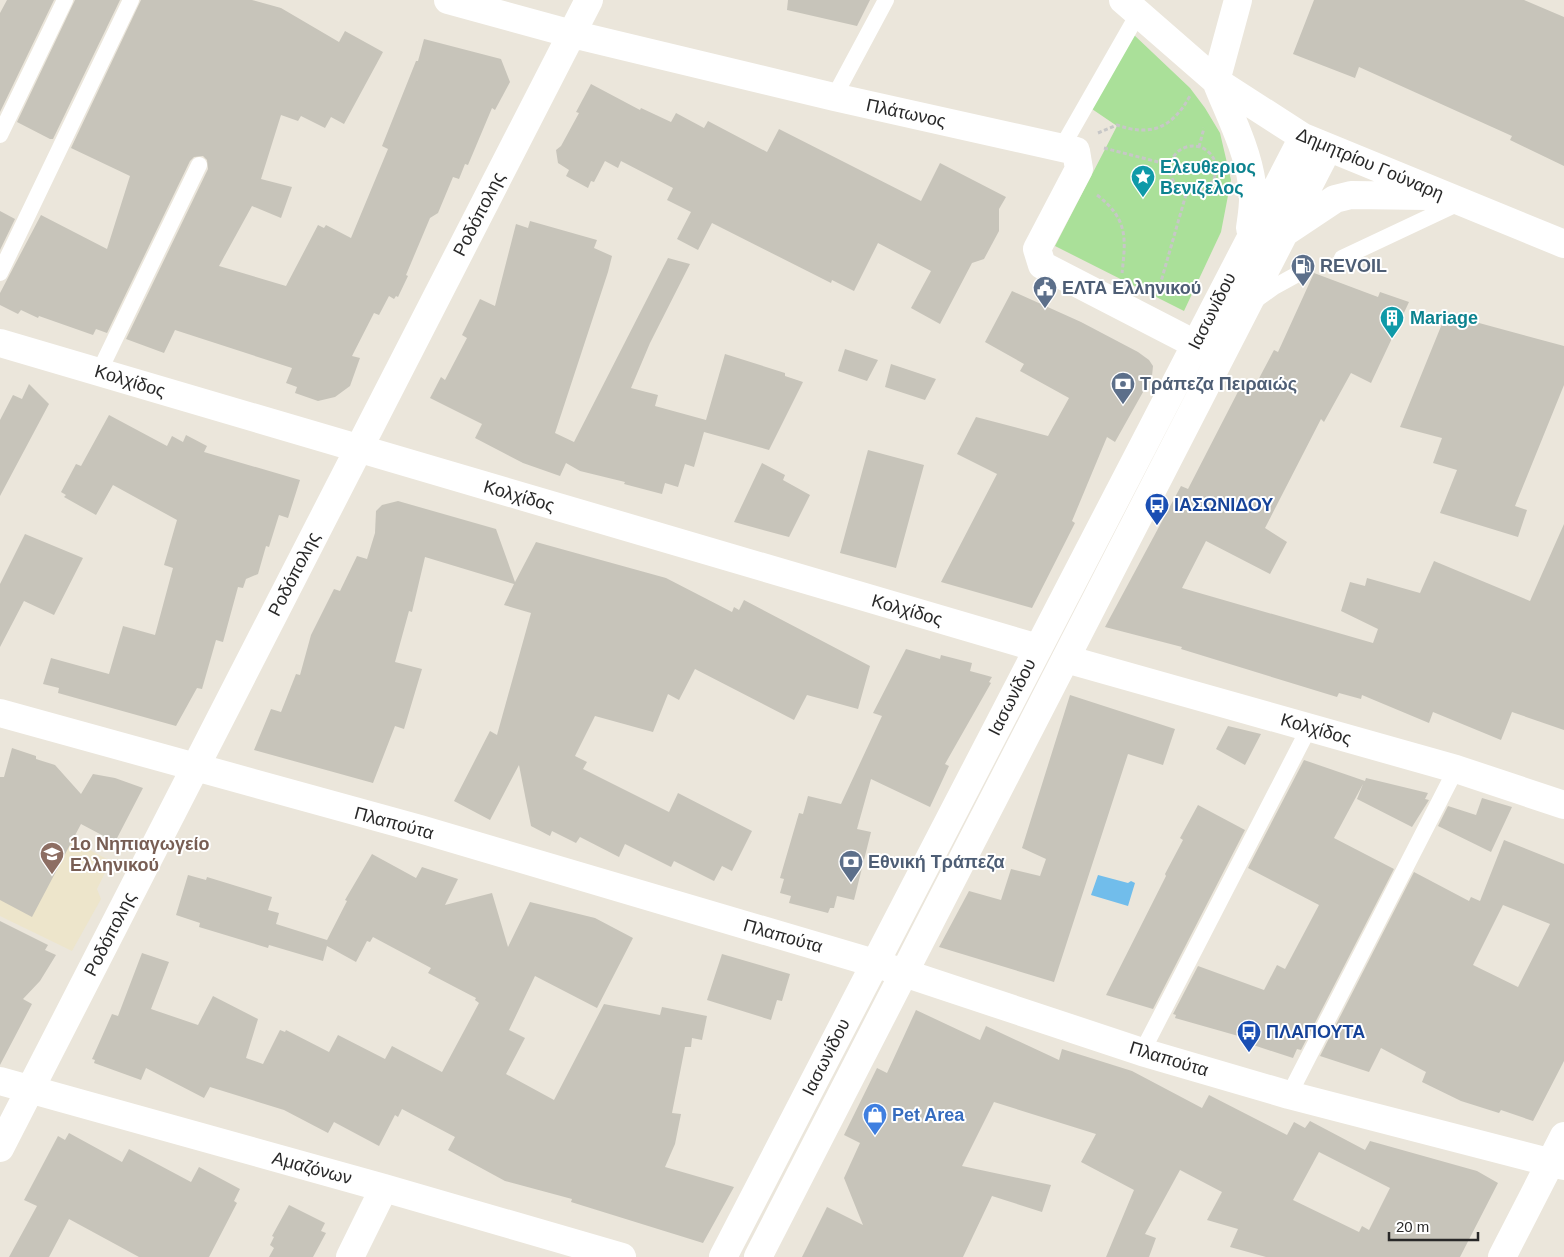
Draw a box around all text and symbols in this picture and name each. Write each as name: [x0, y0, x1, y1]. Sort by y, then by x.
street label: Πλάτωνος: [864, 95, 948, 131]
street label: Δημητρίου Γούναρη: [1293, 124, 1447, 204]
place label: Ελευθεριος Βενιζελος: [1160, 157, 1256, 199]
place icon: Ελευθεριος Βενιζελος: [1130, 164, 1156, 198]
street label: Ροδόπολης: [449, 168, 509, 259]
fuel station icon: REVOIL: [1290, 253, 1316, 287]
place label: REVOIL: [1320, 256, 1387, 276]
street label: Ιασωνίδου: [1184, 269, 1240, 353]
public building icon: ΕΛΤΑ Ελληνικού: [1032, 275, 1058, 309]
place label: ΕΛΤΑ Ελληνικού: [1062, 278, 1201, 298]
building icon: Mariage: [1379, 305, 1405, 339]
place label: Mariage: [1410, 308, 1478, 328]
street label: Κολχίδος: [92, 361, 168, 401]
bank icon: Τράπεζα Πειραιώς: [1110, 371, 1136, 405]
place label: Τράπεζα Πειραιώς: [1140, 374, 1297, 395]
street label: Κολχίδος: [481, 476, 557, 516]
bus stop icon: ΙΑΣΩΝΙΔΟΥ: [1144, 492, 1170, 526]
place label: ΙΑΣΩΝΙΔΟΥ: [1174, 495, 1273, 515]
street label: Ροδόπολης: [264, 528, 324, 619]
street label: Κολχίδος: [869, 590, 945, 630]
street label: Ιασωνίδου: [984, 655, 1040, 739]
street label: Κολχίδος: [1278, 709, 1354, 749]
street label: Πλαπούτα: [352, 803, 436, 843]
place label: 1ο Νηπιαγωγείο Ελληνικού: [70, 834, 210, 875]
school or university icon: 1ο Νηπιαγωγείο Ελληνικού: [39, 841, 65, 875]
bank icon: Εθνική Τράπεζα: [838, 849, 864, 883]
place label: Εθνική Τράπεζα: [868, 852, 1005, 873]
street label: Ροδόπολης: [80, 888, 140, 979]
street label: Πλαπούτα: [741, 915, 825, 957]
street label: Ιασωνίδου: [798, 1015, 854, 1099]
bus stop icon: ΠΛΑΠΟΥΤΑ: [1236, 1019, 1262, 1053]
place label: ΠΛΑΠΟΥΤΑ: [1266, 1022, 1365, 1042]
street label: Πλαπούτα: [1127, 1038, 1211, 1080]
shop icon: Pet Area: [862, 1102, 888, 1136]
place label: Pet Area: [892, 1105, 965, 1125]
street label: Αμαζόνων: [270, 1148, 354, 1188]
scale bar: [1389, 1210, 1478, 1242]
text: 20 m: [1396, 1218, 1429, 1235]

